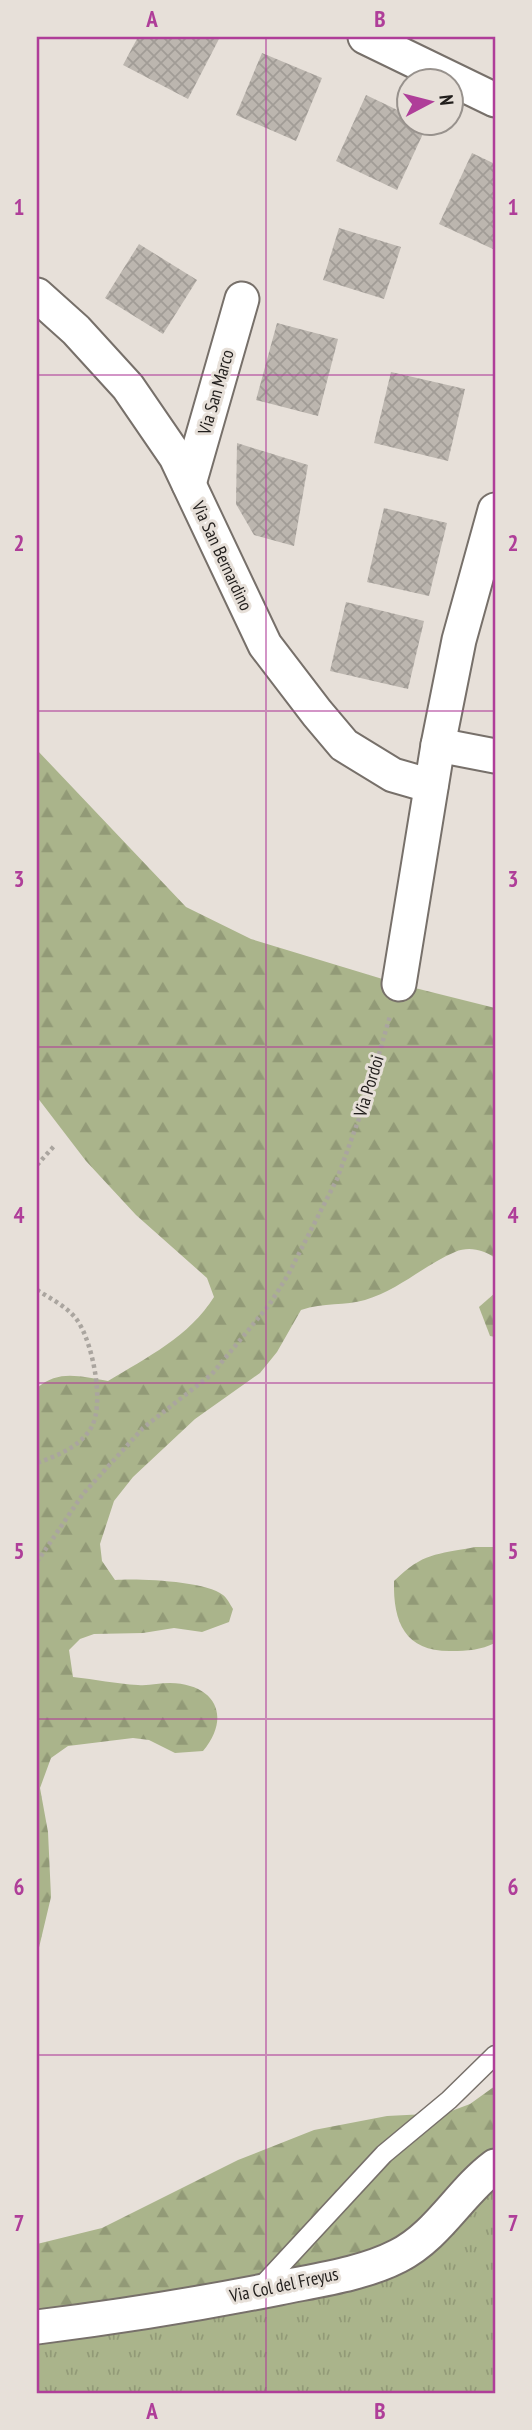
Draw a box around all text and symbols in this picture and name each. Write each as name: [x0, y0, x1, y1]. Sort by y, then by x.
text: A: [145, 4, 158, 33]
text: B: [374, 4, 386, 33]
north arrow: [396, 66, 466, 136]
text: N: [434, 93, 459, 106]
text: 1: [14, 192, 25, 221]
text: 1: [508, 192, 519, 221]
street label: Via San Marco: [192, 346, 239, 438]
street label: Via San Bernardino: [187, 496, 258, 614]
text: 2: [14, 528, 25, 557]
text: 2: [508, 528, 519, 557]
text: 3: [14, 864, 25, 893]
text: 3: [508, 864, 519, 893]
street label: Via Pordoi: [348, 1052, 389, 1120]
text: 4: [14, 1200, 25, 1229]
text: 4: [508, 1200, 519, 1229]
text: 5: [14, 1536, 25, 1565]
text: 5: [508, 1536, 519, 1565]
text: 6: [14, 1872, 25, 1901]
text: 6: [508, 1872, 519, 1901]
text: 7: [14, 2208, 25, 2237]
text: 7: [508, 2208, 519, 2237]
street label: Via Col del Freyus: [227, 2262, 340, 2307]
text: A: [145, 2396, 158, 2425]
text: B: [374, 2396, 386, 2425]

